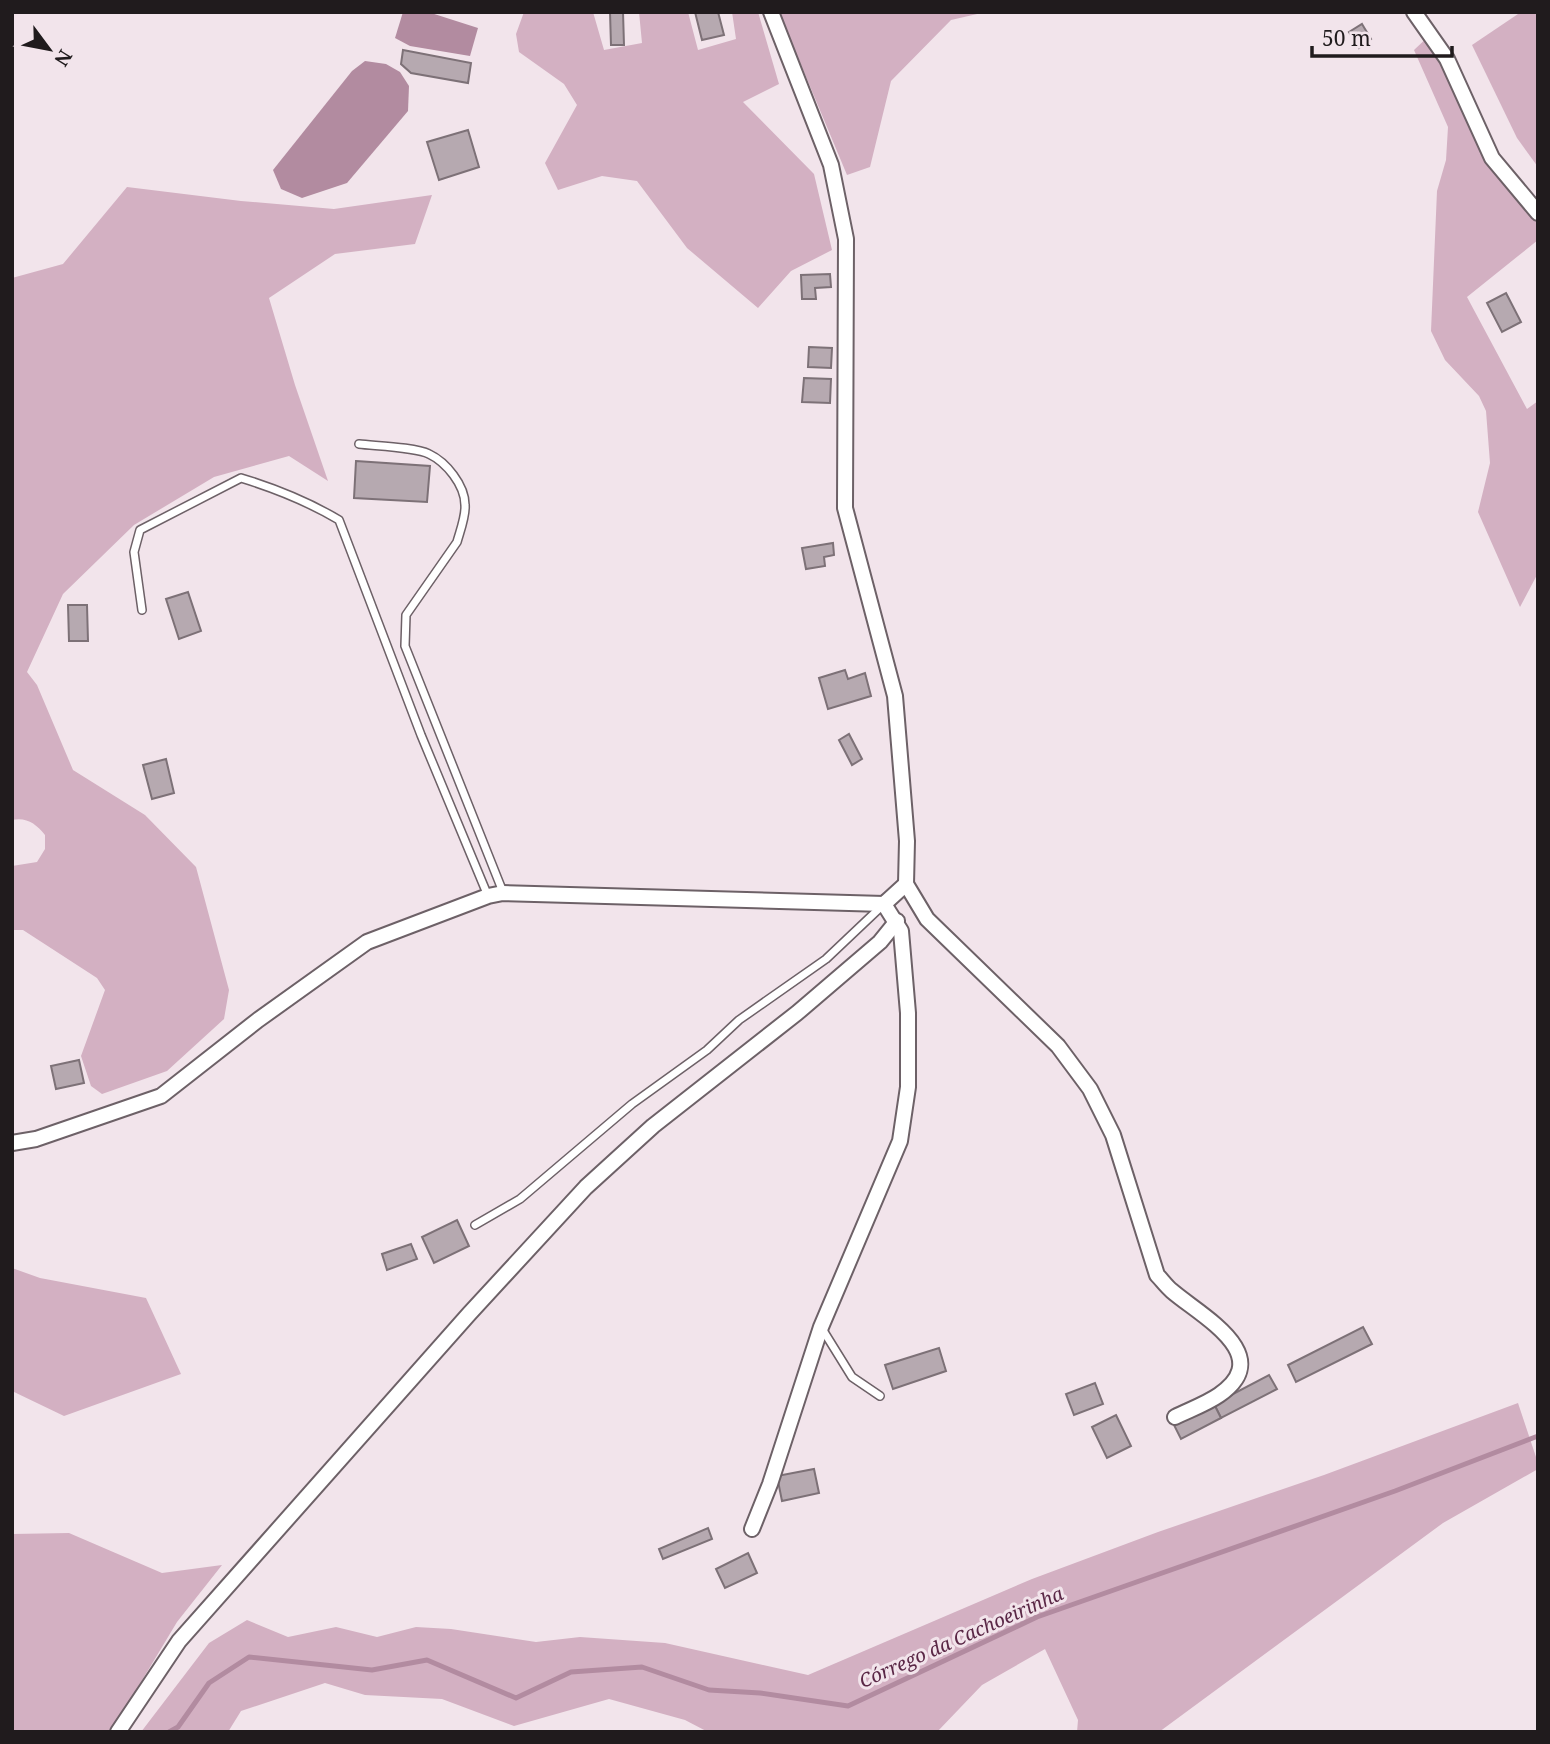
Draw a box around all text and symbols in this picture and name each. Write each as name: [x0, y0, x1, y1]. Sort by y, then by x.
north arrow: [14, 14, 84, 84]
scale bar: [1312, 14, 1452, 58]
text: 50 m: [1322, 24, 1371, 52]
text: N: [48, 45, 78, 71]
water label: Córrego da Cachoeirinha: [855, 1580, 1067, 1694]

